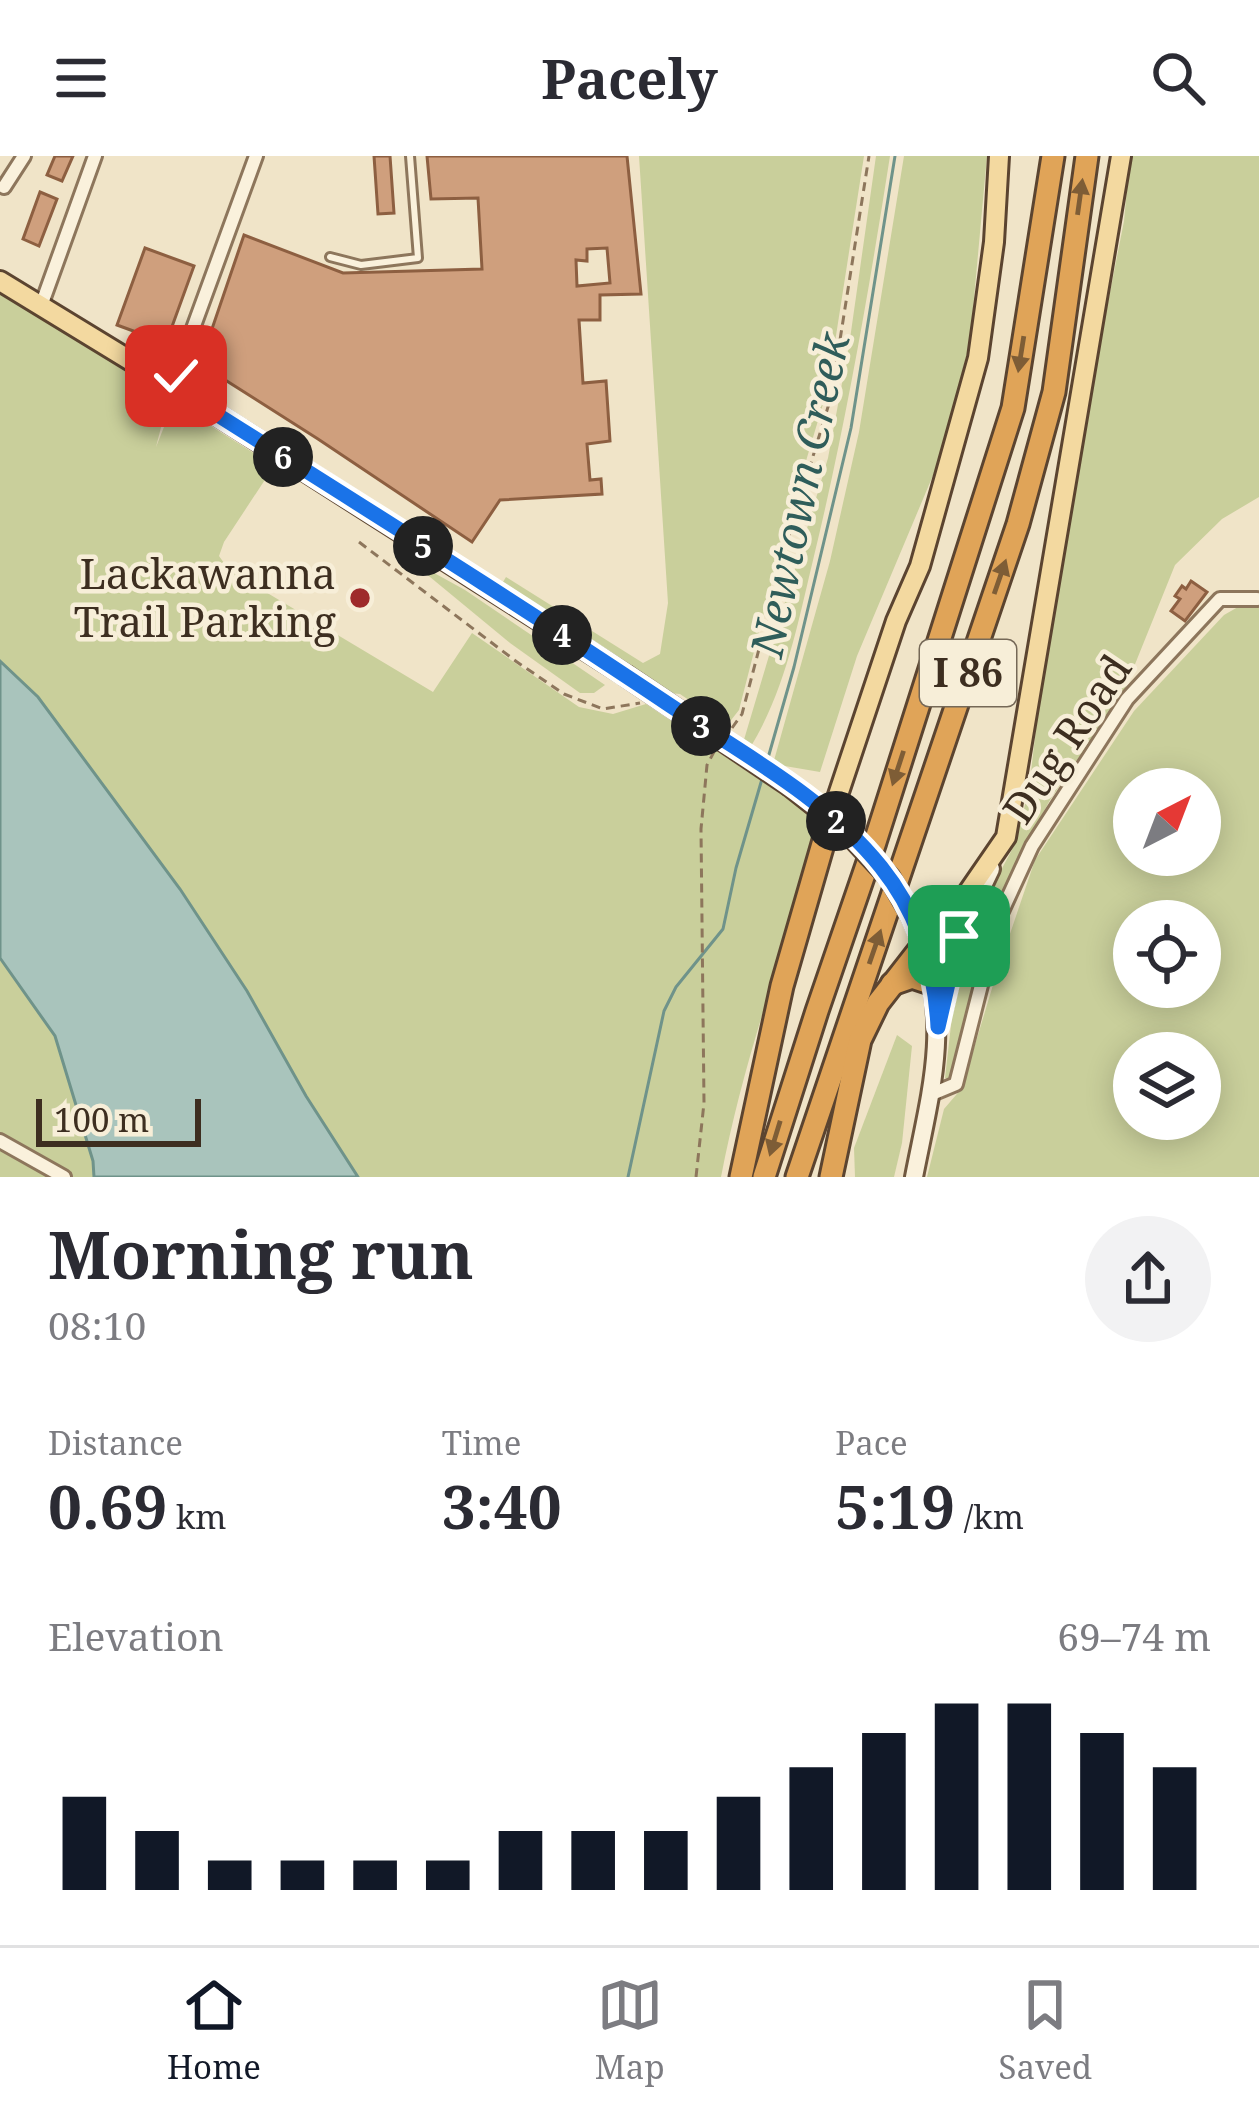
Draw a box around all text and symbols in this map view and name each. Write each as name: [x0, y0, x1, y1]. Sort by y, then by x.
text: Pacely: [541, 41, 718, 115]
icon: menu: [48, 45, 114, 111]
icon: search: [1145, 45, 1211, 111]
one-way arrow: [1071, 178, 1090, 215]
pin: [125, 325, 227, 427]
water label: Newtown Creek: [734, 326, 863, 663]
one-way arrow: [1012, 336, 1030, 374]
icon: check: [143, 343, 209, 409]
pin: 6: [253, 427, 313, 487]
text: 6: [274, 434, 292, 479]
pin: 5: [393, 516, 453, 576]
text: 5: [414, 523, 432, 568]
place label: Lackawanna Trail Parking: [74, 544, 336, 649]
one-way arrow: [992, 559, 1010, 595]
marker: Lackawanna Trail Parking: [347, 585, 373, 611]
pin: 4: [532, 605, 592, 665]
text: 4: [553, 612, 571, 657]
road number: I 86: [920, 640, 1016, 706]
street label: Dug Road: [988, 642, 1143, 834]
pin: 3: [671, 696, 731, 756]
text: 3: [692, 703, 710, 748]
one-way arrow: [888, 750, 907, 787]
north arrow: [1113, 768, 1221, 876]
map controls: [1113, 768, 1221, 1140]
pin: 2: [806, 791, 866, 851]
text: 2: [827, 798, 845, 843]
pin: [908, 885, 1010, 987]
button: locate: [1113, 900, 1221, 1008]
icon: arrive: [926, 903, 992, 969]
one-way arrow: [867, 929, 885, 965]
button: layers: [1113, 1032, 1221, 1140]
scale bar: [36, 1093, 201, 1146]
text: 100 m: [54, 1097, 149, 1142]
one-way arrow: [765, 1120, 783, 1157]
text: Morning run: [48, 1208, 474, 1298]
button: share: [1085, 1216, 1211, 1342]
text: 08:10: [48, 1298, 146, 1351]
text: Distance: [48, 1420, 183, 1465]
text: Time: [442, 1420, 521, 1465]
text: Pace: [835, 1420, 908, 1465]
text: 0.69: [48, 1465, 167, 1547]
text: 3:40: [442, 1465, 562, 1547]
text: 5:19: [835, 1465, 955, 1547]
text: km: [167, 1494, 226, 1539]
text: /km: [955, 1494, 1024, 1539]
text: Elevation: [48, 1609, 224, 1662]
text: 69–74 m: [1057, 1609, 1211, 1662]
tab: Home: [167, 1972, 261, 2089]
tab: Map: [595, 1972, 665, 2089]
tab: Saved: [999, 1972, 1092, 2089]

